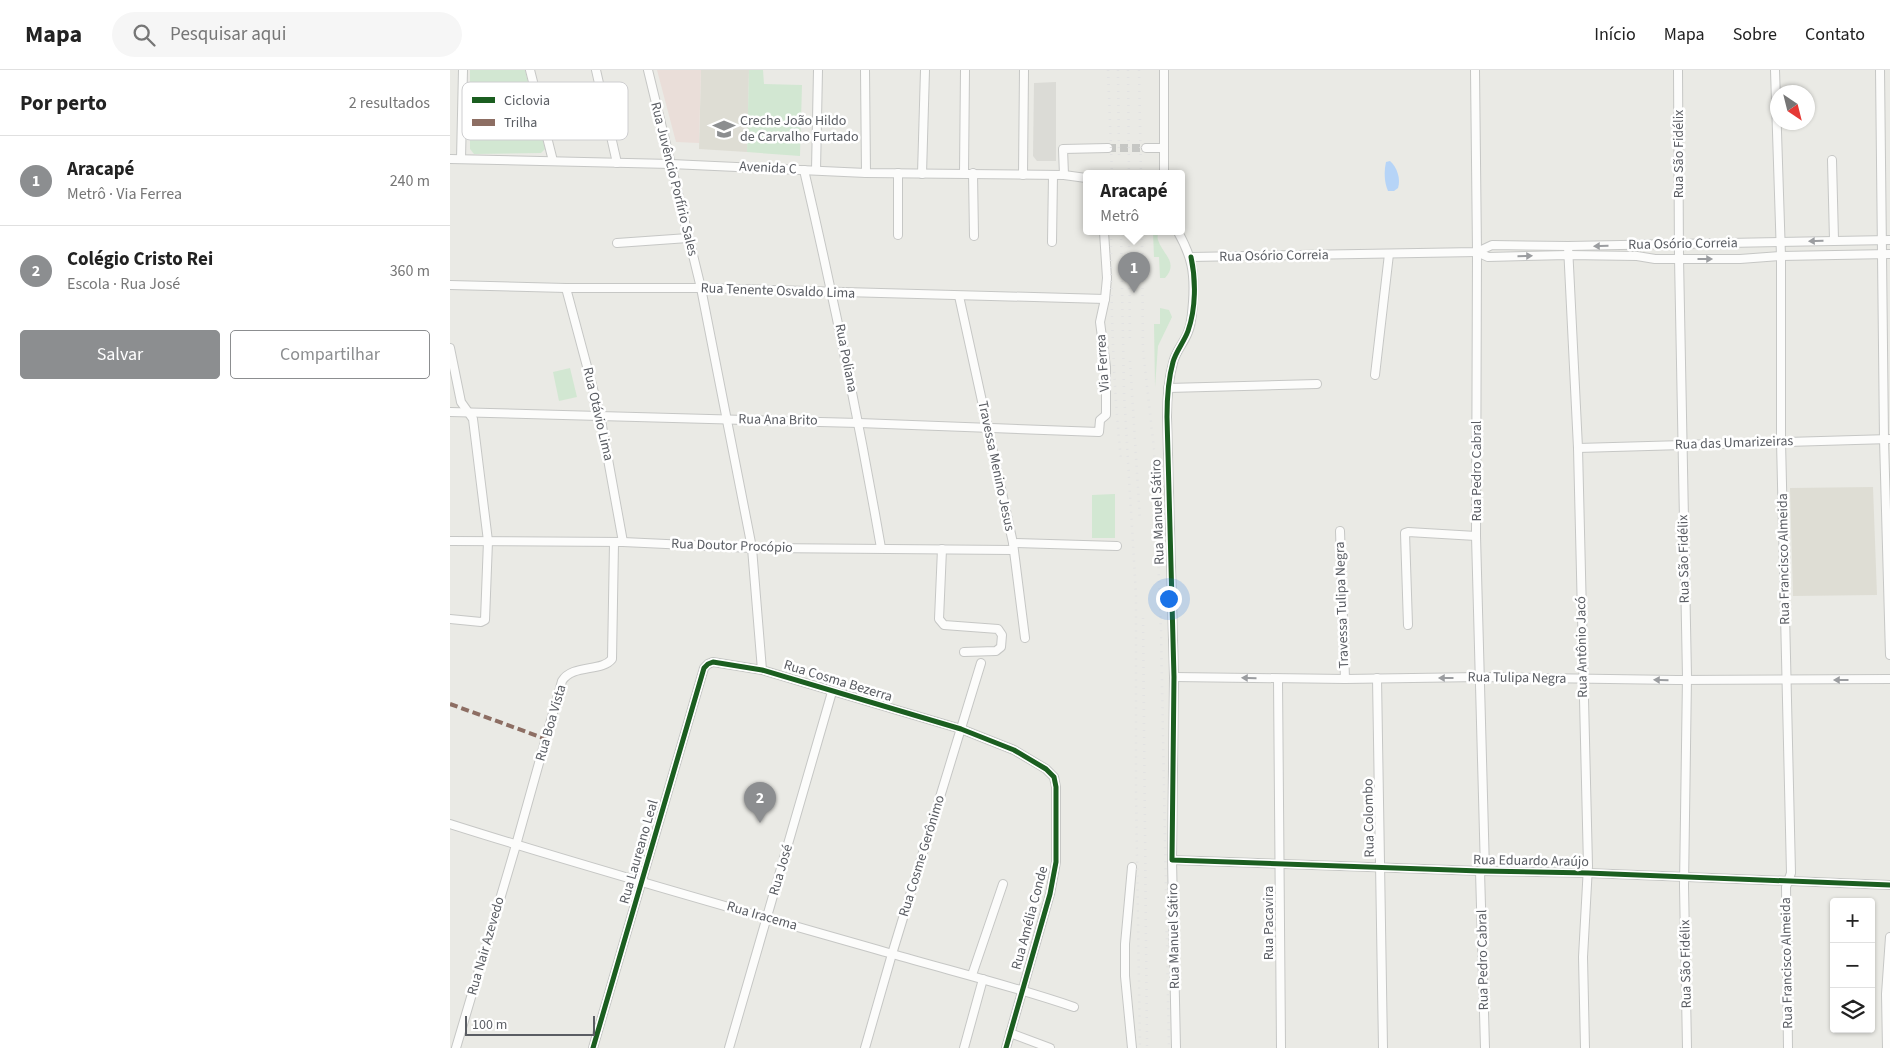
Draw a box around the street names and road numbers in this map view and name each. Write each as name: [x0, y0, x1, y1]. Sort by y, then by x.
street label: Rua Juvêncio Porfírio Sales: [645, 100, 703, 258]
street label: Rua São Fidélix: [1669, 109, 1689, 198]
street label: Avenida C: [739, 157, 797, 179]
street label: Rua Osório Correia: [1628, 233, 1738, 255]
street label: Rua Osório Correia: [1219, 245, 1329, 267]
street label: Rua Tenente Osvaldo Lima: [700, 278, 856, 304]
street label: Rua Poliana: [830, 322, 862, 394]
street label: Via Ferrea: [1091, 334, 1115, 392]
street label: Rua Otávio Lima: [578, 365, 618, 463]
street label: Travessa Menino Jesus: [972, 399, 1020, 533]
street label: Rua Ana Brito: [738, 409, 818, 431]
street label: Rua Pedro Cabral: [1467, 420, 1487, 521]
street label: Rua das Umarizeiras: [1674, 431, 1794, 455]
street label: Rua Manuel Sátiro: [1146, 459, 1170, 565]
street label: Rua Francisco Almeida: [1773, 493, 1795, 625]
street label: Rua São Fidélix: [1673, 514, 1695, 604]
street label: Rua Doutor Procópio: [671, 534, 793, 558]
street label: Travessa Tulipa Negra: [1330, 541, 1354, 669]
street label: Rua Antônio Jacó: [1571, 596, 1593, 698]
street label: Rua Cosma Bezerra: [781, 655, 895, 707]
street label: Rua Tulipa Negra: [1467, 667, 1567, 689]
street label: Rua Boa Vista: [531, 682, 571, 764]
street label: Rua Colombo: [1358, 778, 1380, 858]
street label: Rua Cosme Gerônimo: [894, 793, 950, 919]
street label: Rua Laureano Leal: [615, 797, 664, 906]
street label: Rua José: [764, 842, 798, 898]
street label: Rua Eduardo Araújo: [1473, 850, 1589, 872]
street label: Rua Amélia Conde: [1007, 864, 1053, 972]
street label: Rua Manuel Sátiro: [1163, 883, 1185, 989]
street label: Rua Pacavira: [1259, 886, 1279, 960]
street label: Rua Nair Azevedo: [462, 894, 510, 998]
street label: Rua Iracema: [724, 896, 800, 936]
street label: Rua Francisco Almeida: [1776, 897, 1798, 1029]
street label: Rua Pedro Cabral: [1472, 909, 1494, 1011]
street label: Rua São Fidélix: [1675, 919, 1697, 1009]

